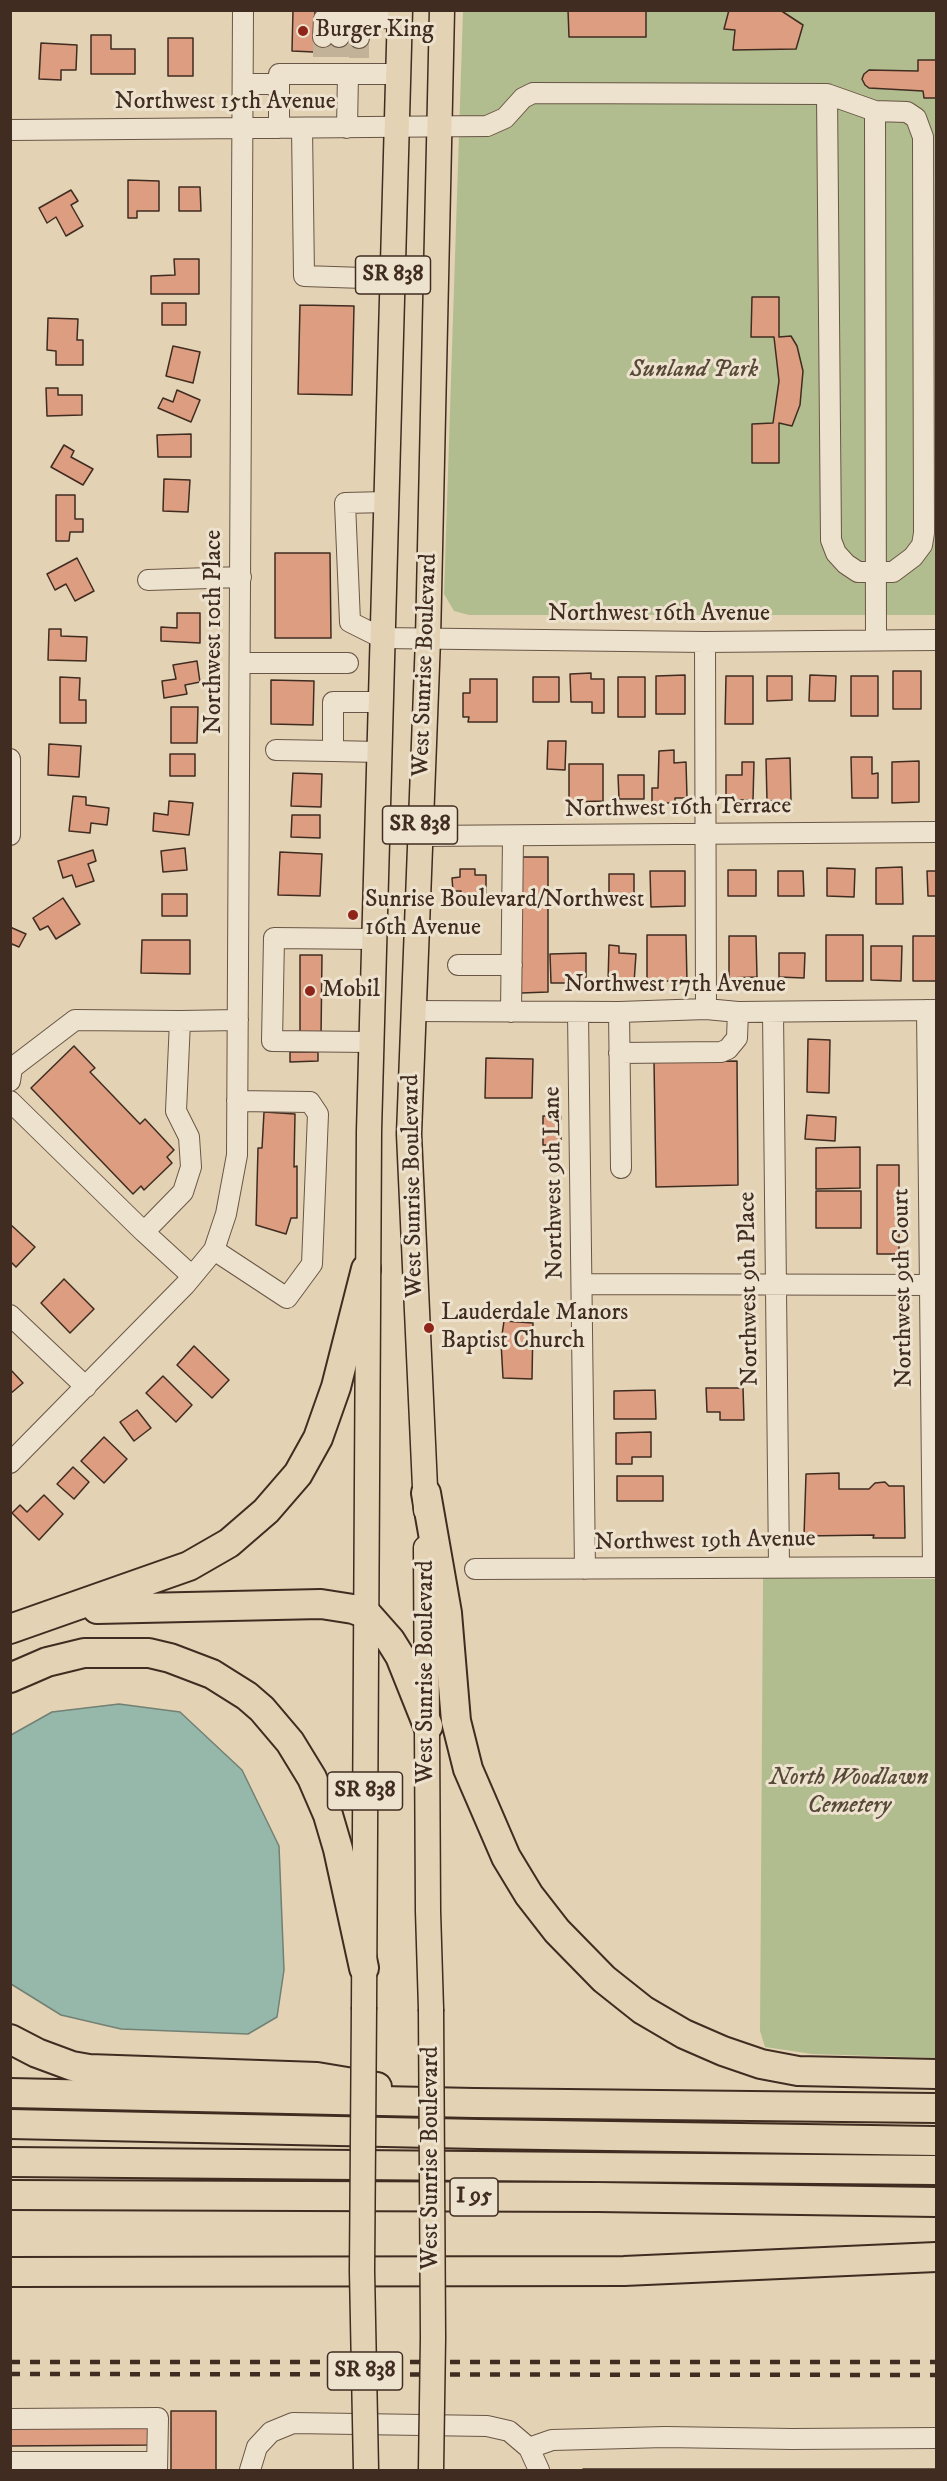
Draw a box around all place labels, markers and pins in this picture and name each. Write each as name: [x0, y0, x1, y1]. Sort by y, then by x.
place label: Burger King: [315, 17, 434, 45]
marker: Burger King: [296, 24, 310, 38]
place label: Sunrise Boulevard/Northwest 16th Avenue: [365, 887, 644, 943]
marker: Sunrise Boulevard/Northwest 16th Avenue: [346, 908, 360, 922]
place label: Mobil: [322, 977, 380, 1005]
marker: Mobil: [303, 984, 317, 998]
place label: Lauderdale Manors Baptist Church: [441, 1300, 628, 1356]
marker: Lauderdale Manors Baptist Church: [422, 1321, 436, 1335]

